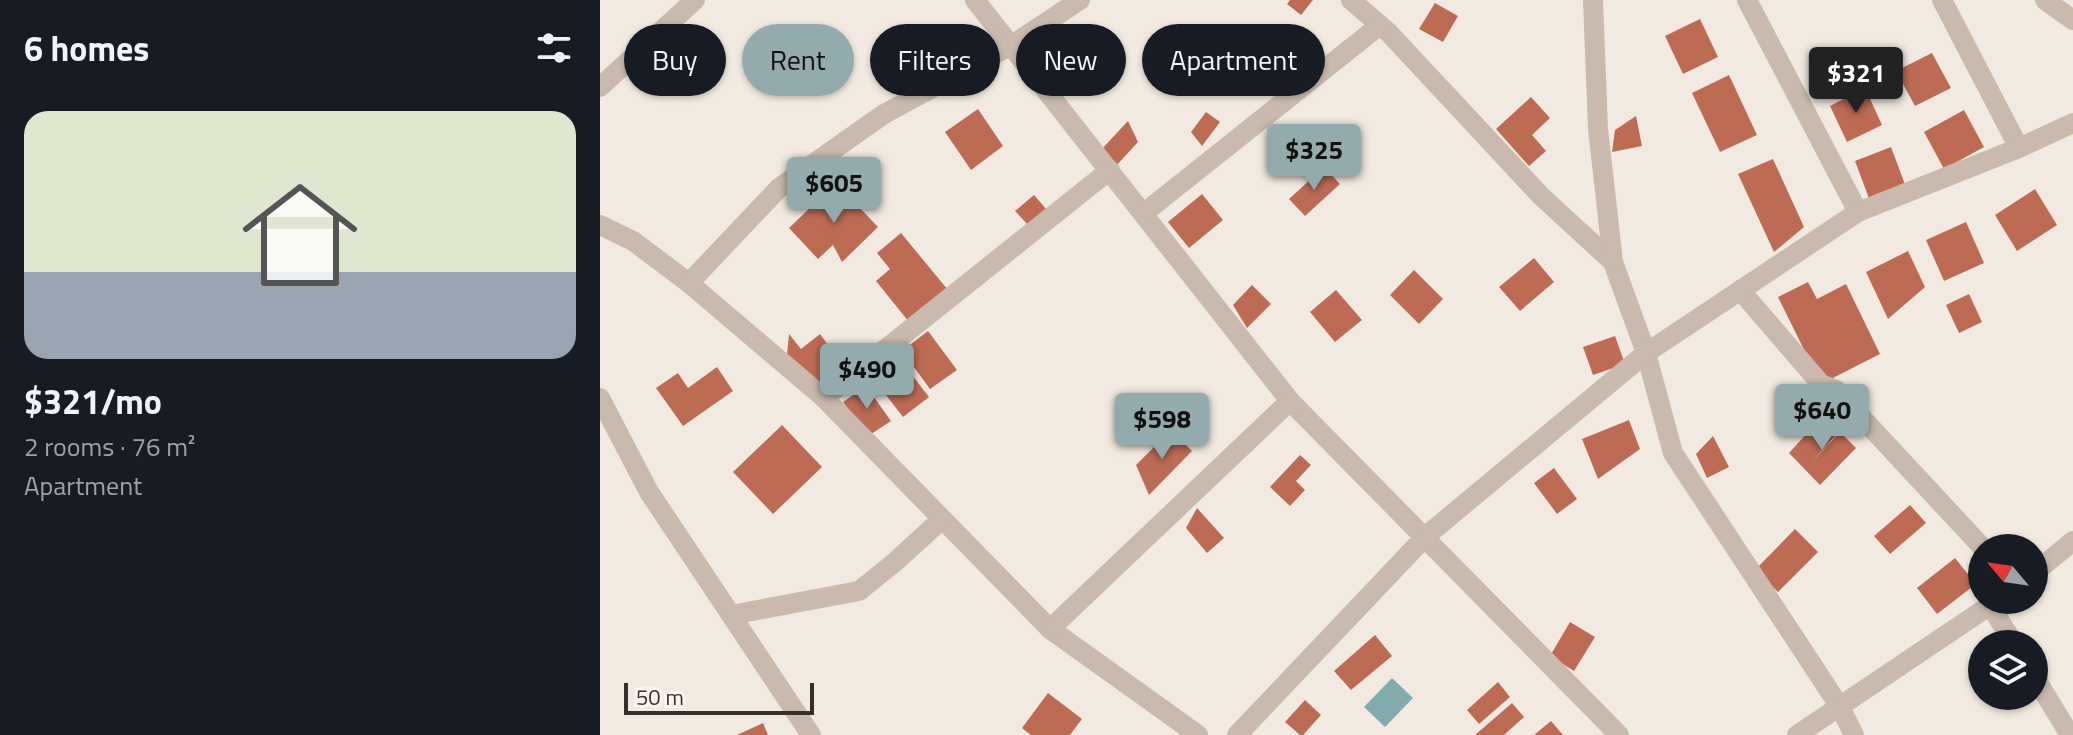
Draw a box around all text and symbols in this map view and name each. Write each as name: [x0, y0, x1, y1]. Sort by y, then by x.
text: 6 homes: [24, 22, 149, 74]
chip: Buy: [624, 24, 726, 96]
chip: Rent: [742, 24, 854, 96]
chip: Filters: [870, 24, 1000, 96]
chip: New: [1016, 24, 1126, 96]
chip: Apartment: [1142, 24, 1325, 96]
icon: filters: [532, 26, 576, 70]
pin: $321: [1809, 47, 1903, 115]
text: $321: [1827, 53, 1885, 92]
pin: $325: [1267, 124, 1361, 192]
text: $325: [1285, 130, 1343, 169]
pin: $605: [787, 157, 881, 225]
icon: home: [228, 163, 372, 307]
text: $605: [805, 163, 863, 202]
pin: $490: [820, 343, 914, 411]
text: $490: [838, 349, 896, 388]
text: $321/mo: [24, 375, 162, 427]
pin: $640: [1775, 384, 1869, 452]
text: $640: [1793, 390, 1851, 429]
pin: $598: [1115, 393, 1209, 461]
text: $598: [1133, 399, 1191, 438]
text: 2 rooms · 76 m²: [24, 427, 195, 466]
text: Apartment: [24, 466, 142, 505]
north arrow: [1968, 534, 2048, 614]
map controls: [1968, 534, 2048, 710]
button: layers: [1968, 630, 2048, 710]
scale bar: [624, 679, 814, 715]
text: 50 m: [636, 680, 684, 714]

